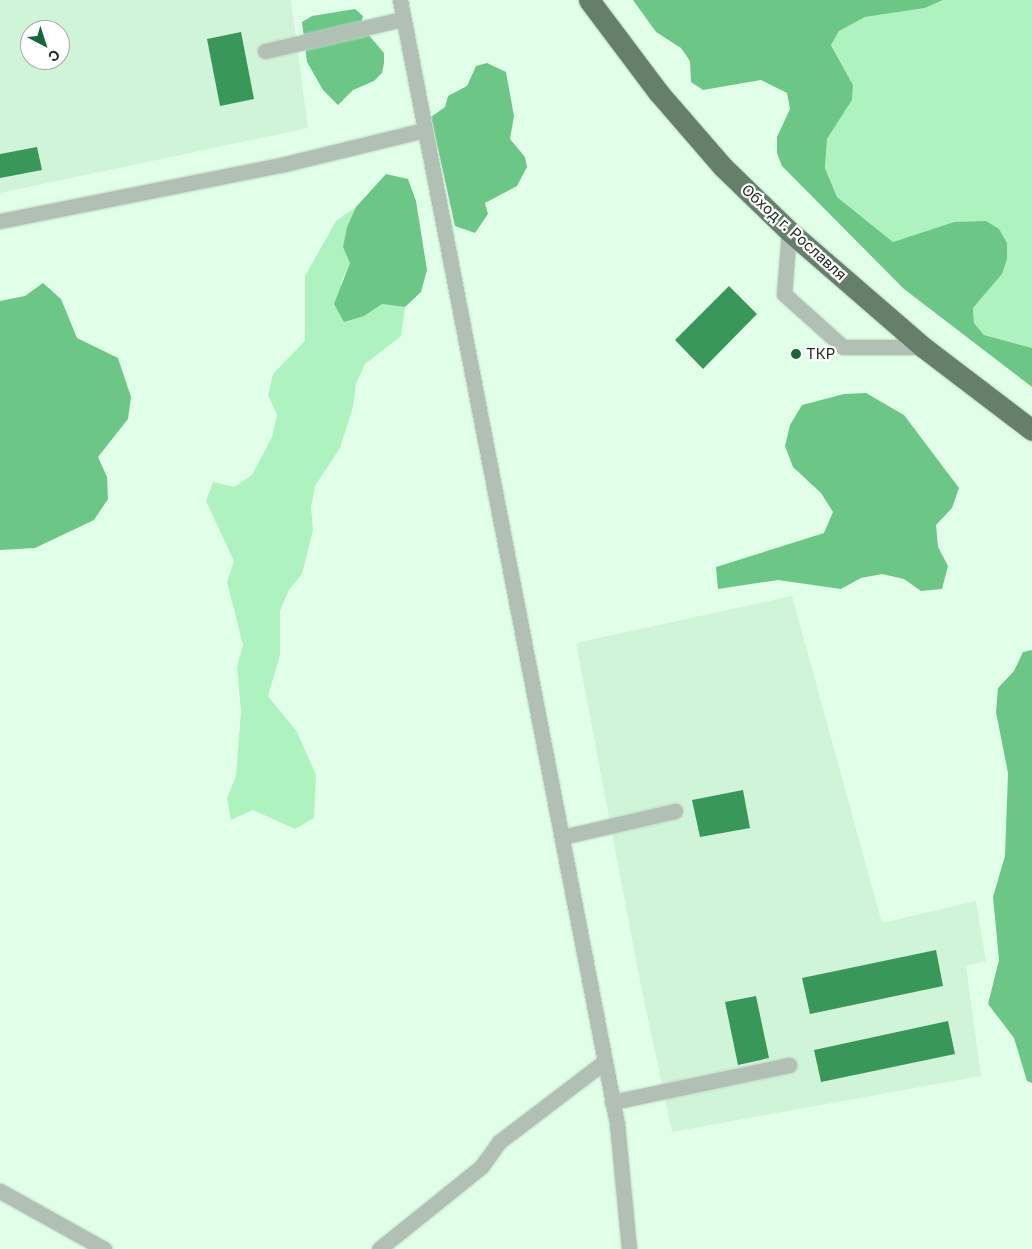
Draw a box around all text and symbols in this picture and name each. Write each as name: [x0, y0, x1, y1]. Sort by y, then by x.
north arrow: [20, 20, 70, 70]
text: С: [45, 46, 64, 66]
street label: Обход г. Рославля: [738, 180, 850, 284]
place label: ТКР: [806, 345, 835, 363]
marker: ТКР: [790, 348, 802, 360]

